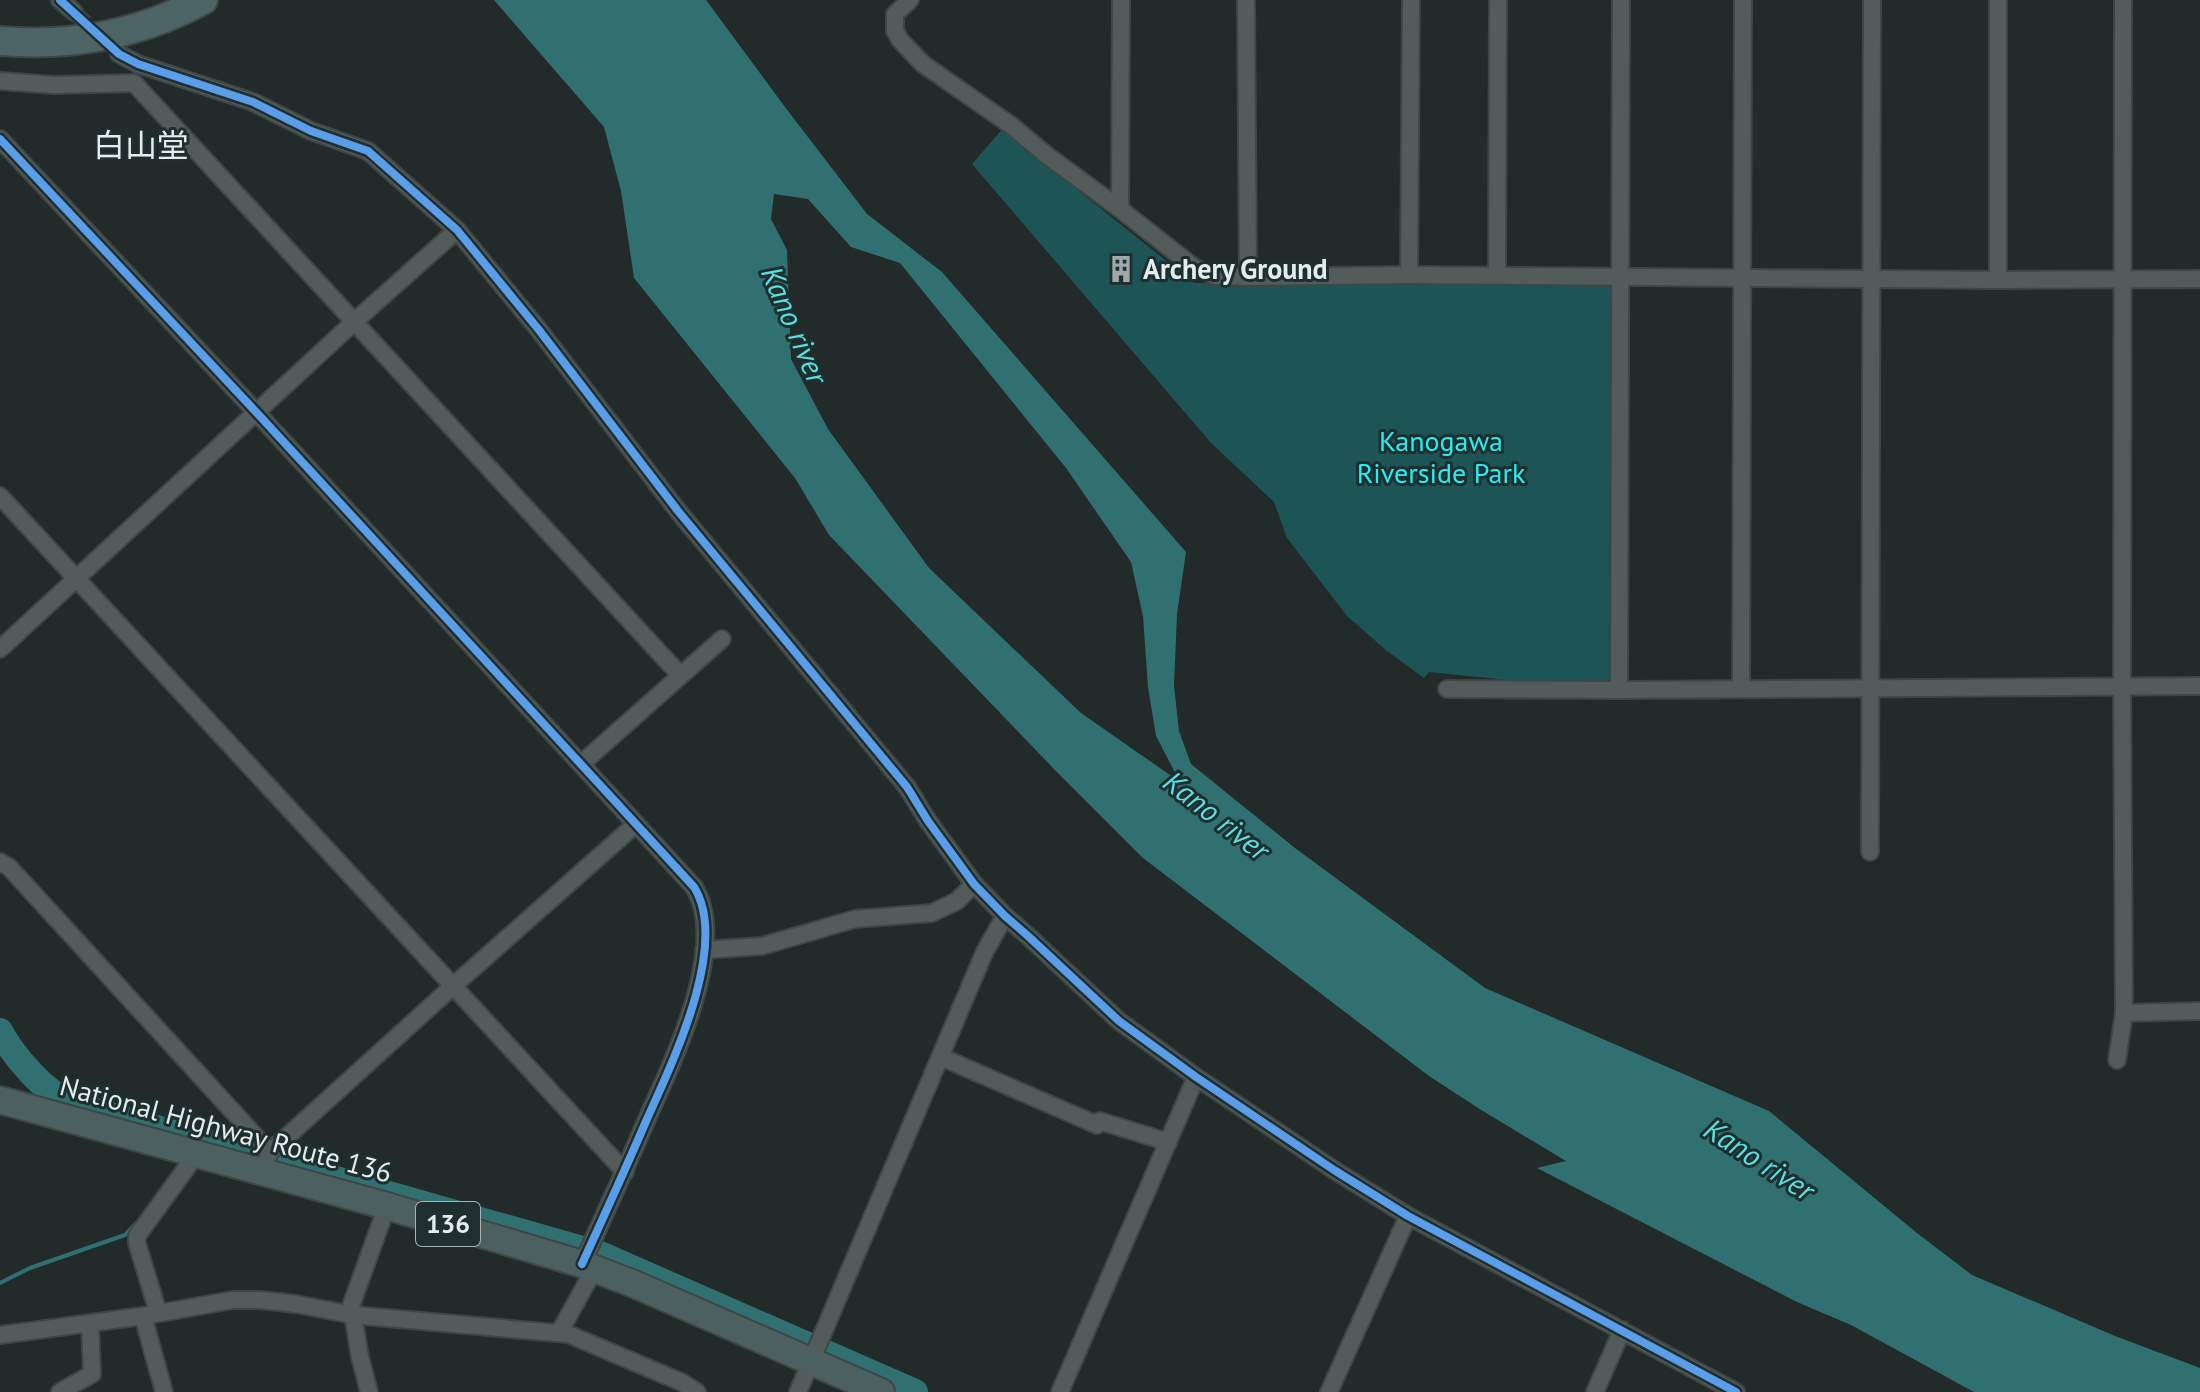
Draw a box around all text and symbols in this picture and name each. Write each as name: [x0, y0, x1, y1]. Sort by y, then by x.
district label: 白山堂: [93, 124, 189, 166]
place label: Archery Ground: [1143, 250, 1328, 287]
building icon: Archery Ground: [1106, 254, 1136, 284]
water label: Kano river: [753, 260, 838, 391]
park label: Kanogawa Riverside Park: [1357, 422, 1526, 491]
water label: Kano river: [1156, 761, 1279, 870]
street label: National Highway Route 136: [56, 1066, 396, 1191]
water label: Kano river: [1697, 1109, 1824, 1210]
road number: 136: [416, 1202, 480, 1246]

